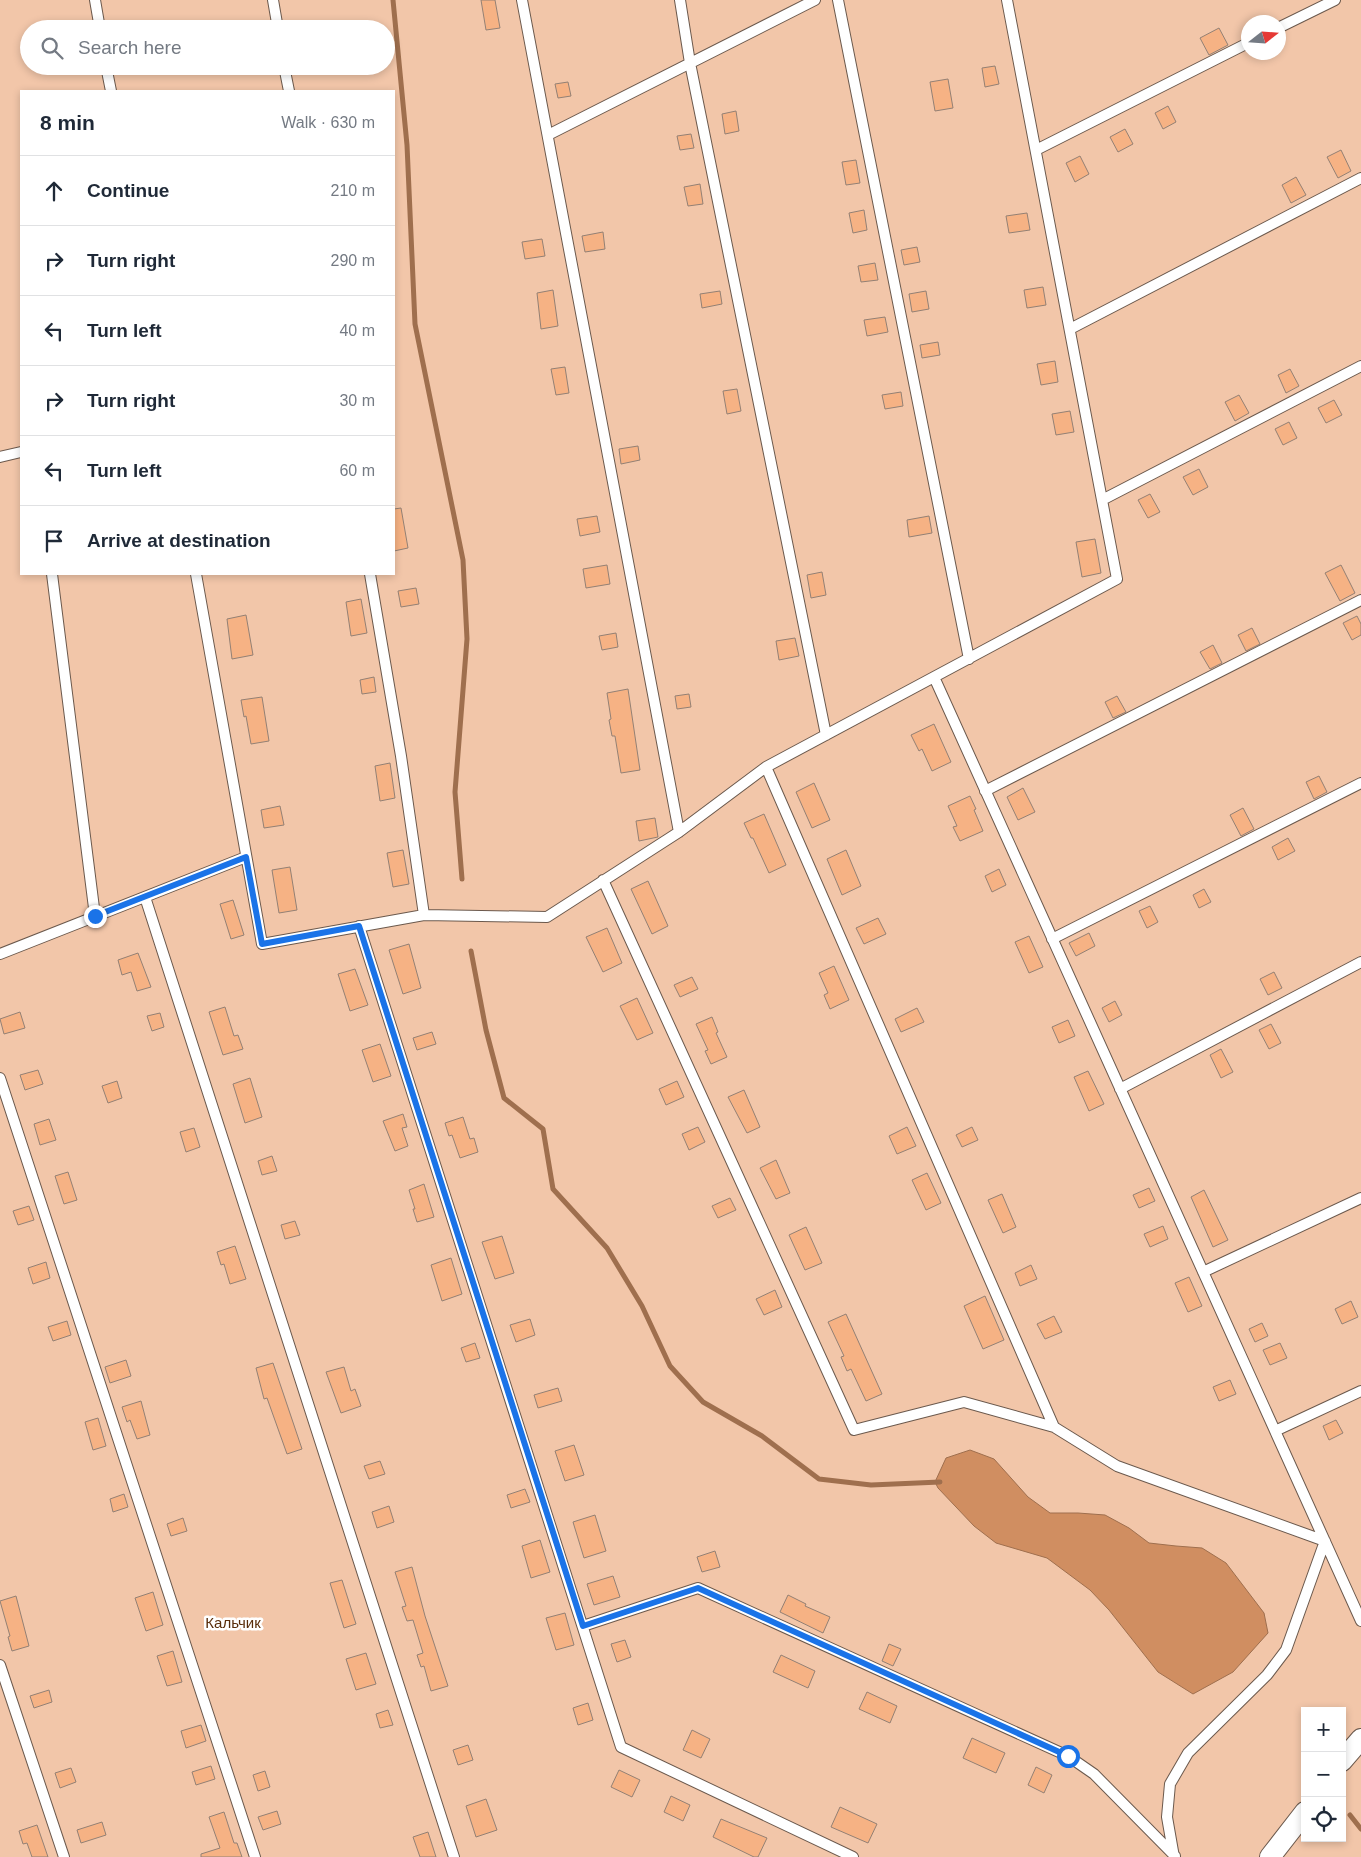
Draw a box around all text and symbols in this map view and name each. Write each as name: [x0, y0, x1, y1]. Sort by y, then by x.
north arrow: [1241, 15, 1286, 60]
search box: [20, 20, 395, 75]
icon: search: [38, 34, 66, 62]
text: Search here: [78, 37, 182, 58]
text: 8 min: [40, 111, 95, 134]
text: Walk · 630 m: [281, 114, 375, 131]
icon: ahead: [40, 177, 68, 205]
text: Continue: [87, 180, 169, 201]
text: 210 m: [331, 182, 375, 199]
icon: right: [40, 247, 68, 275]
text: Turn right: [87, 250, 175, 271]
text: 290 m: [331, 252, 375, 269]
icon: left: [40, 317, 68, 345]
text: Turn left: [87, 320, 162, 341]
text: 40 m: [339, 322, 375, 339]
icon: right: [40, 387, 68, 415]
text: Turn right: [87, 390, 175, 411]
text: 30 m: [339, 392, 375, 409]
icon: left: [40, 457, 68, 485]
text: Turn left: [87, 460, 162, 481]
text: 60 m: [339, 462, 375, 479]
icon: arrive: [40, 527, 68, 555]
text: Arrive at destination: [87, 530, 271, 551]
route end: [84, 905, 107, 928]
park label: Кальчик: [205, 1614, 261, 1631]
map controls: [1301, 1707, 1346, 1842]
button: +: [1301, 1707, 1346, 1752]
route start: [1057, 1745, 1080, 1768]
button: −: [1301, 1752, 1346, 1797]
button: locate: [1301, 1797, 1346, 1842]

